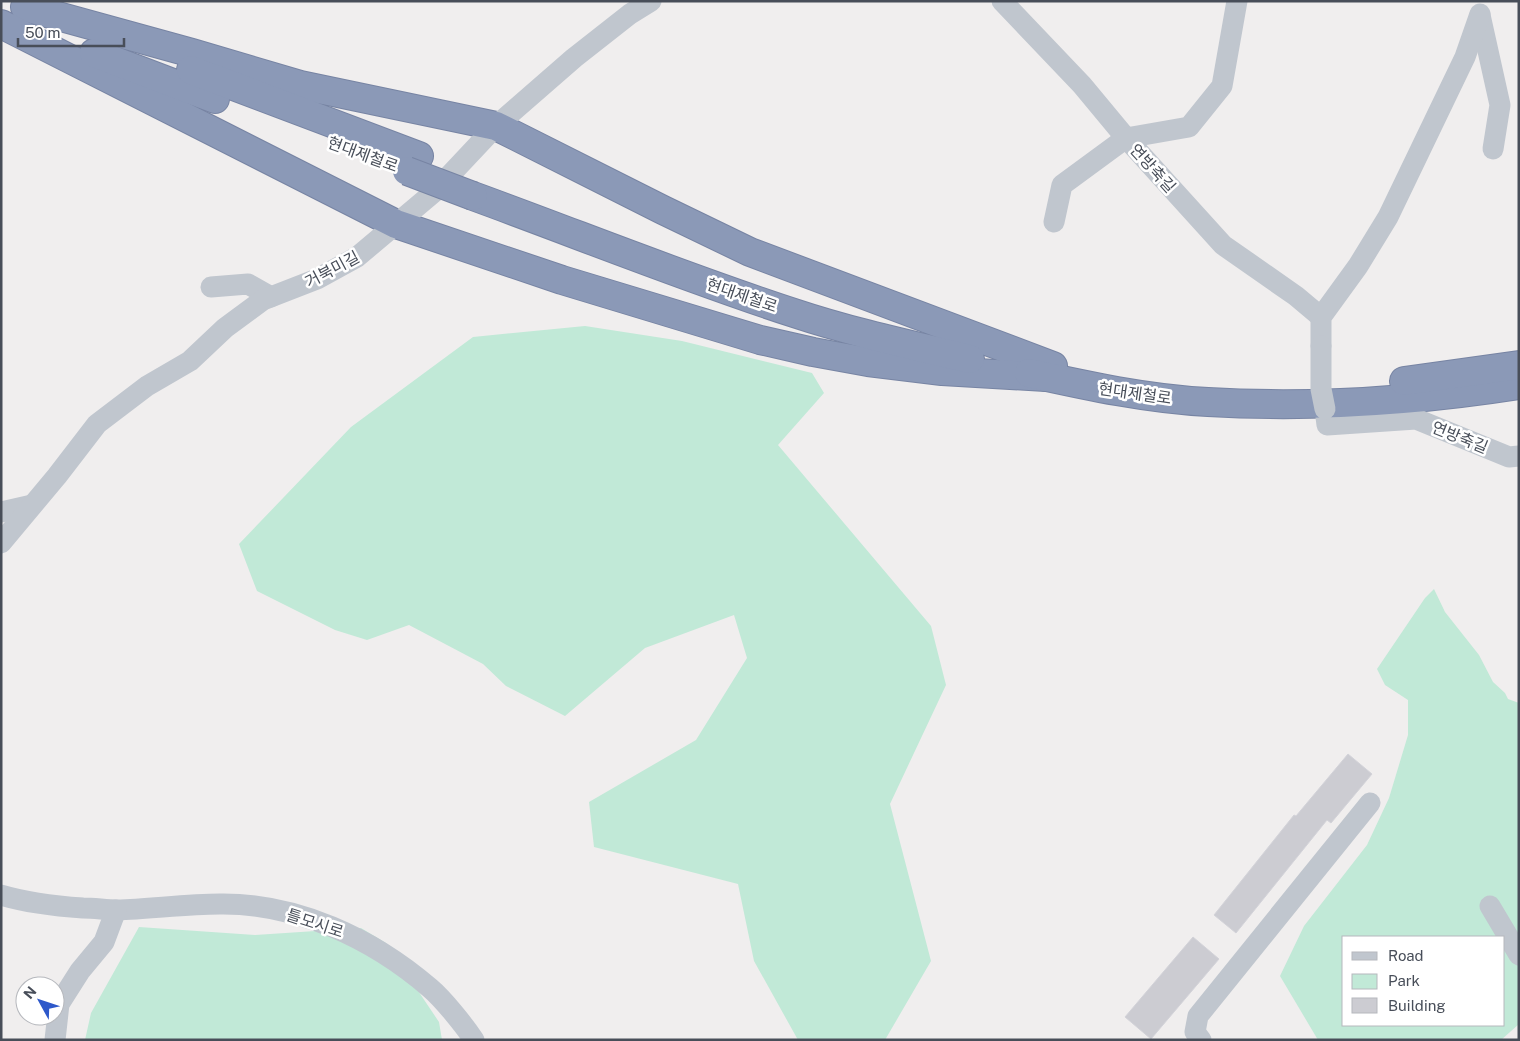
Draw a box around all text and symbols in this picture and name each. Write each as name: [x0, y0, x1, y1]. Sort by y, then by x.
scale bar: [18, 15, 124, 47]
text: 50 m: [25, 24, 60, 41]
street label: 현대제철로: [325, 133, 401, 176]
street label: 연방축길: [1126, 140, 1179, 197]
street label: 거북미길: [302, 247, 363, 292]
street label: 현대제철로: [704, 275, 780, 317]
street label: 현대제철로: [1097, 379, 1173, 408]
street label: 연방축길: [1429, 418, 1491, 457]
street label: 틀모시로: [284, 905, 346, 942]
legend: [1342, 936, 1505, 1026]
text: Road: [1388, 947, 1424, 964]
text: Park: [1388, 972, 1420, 989]
north arrow: [15, 976, 65, 1026]
text: N: [20, 983, 40, 1002]
text: Building: [1388, 997, 1446, 1014]

